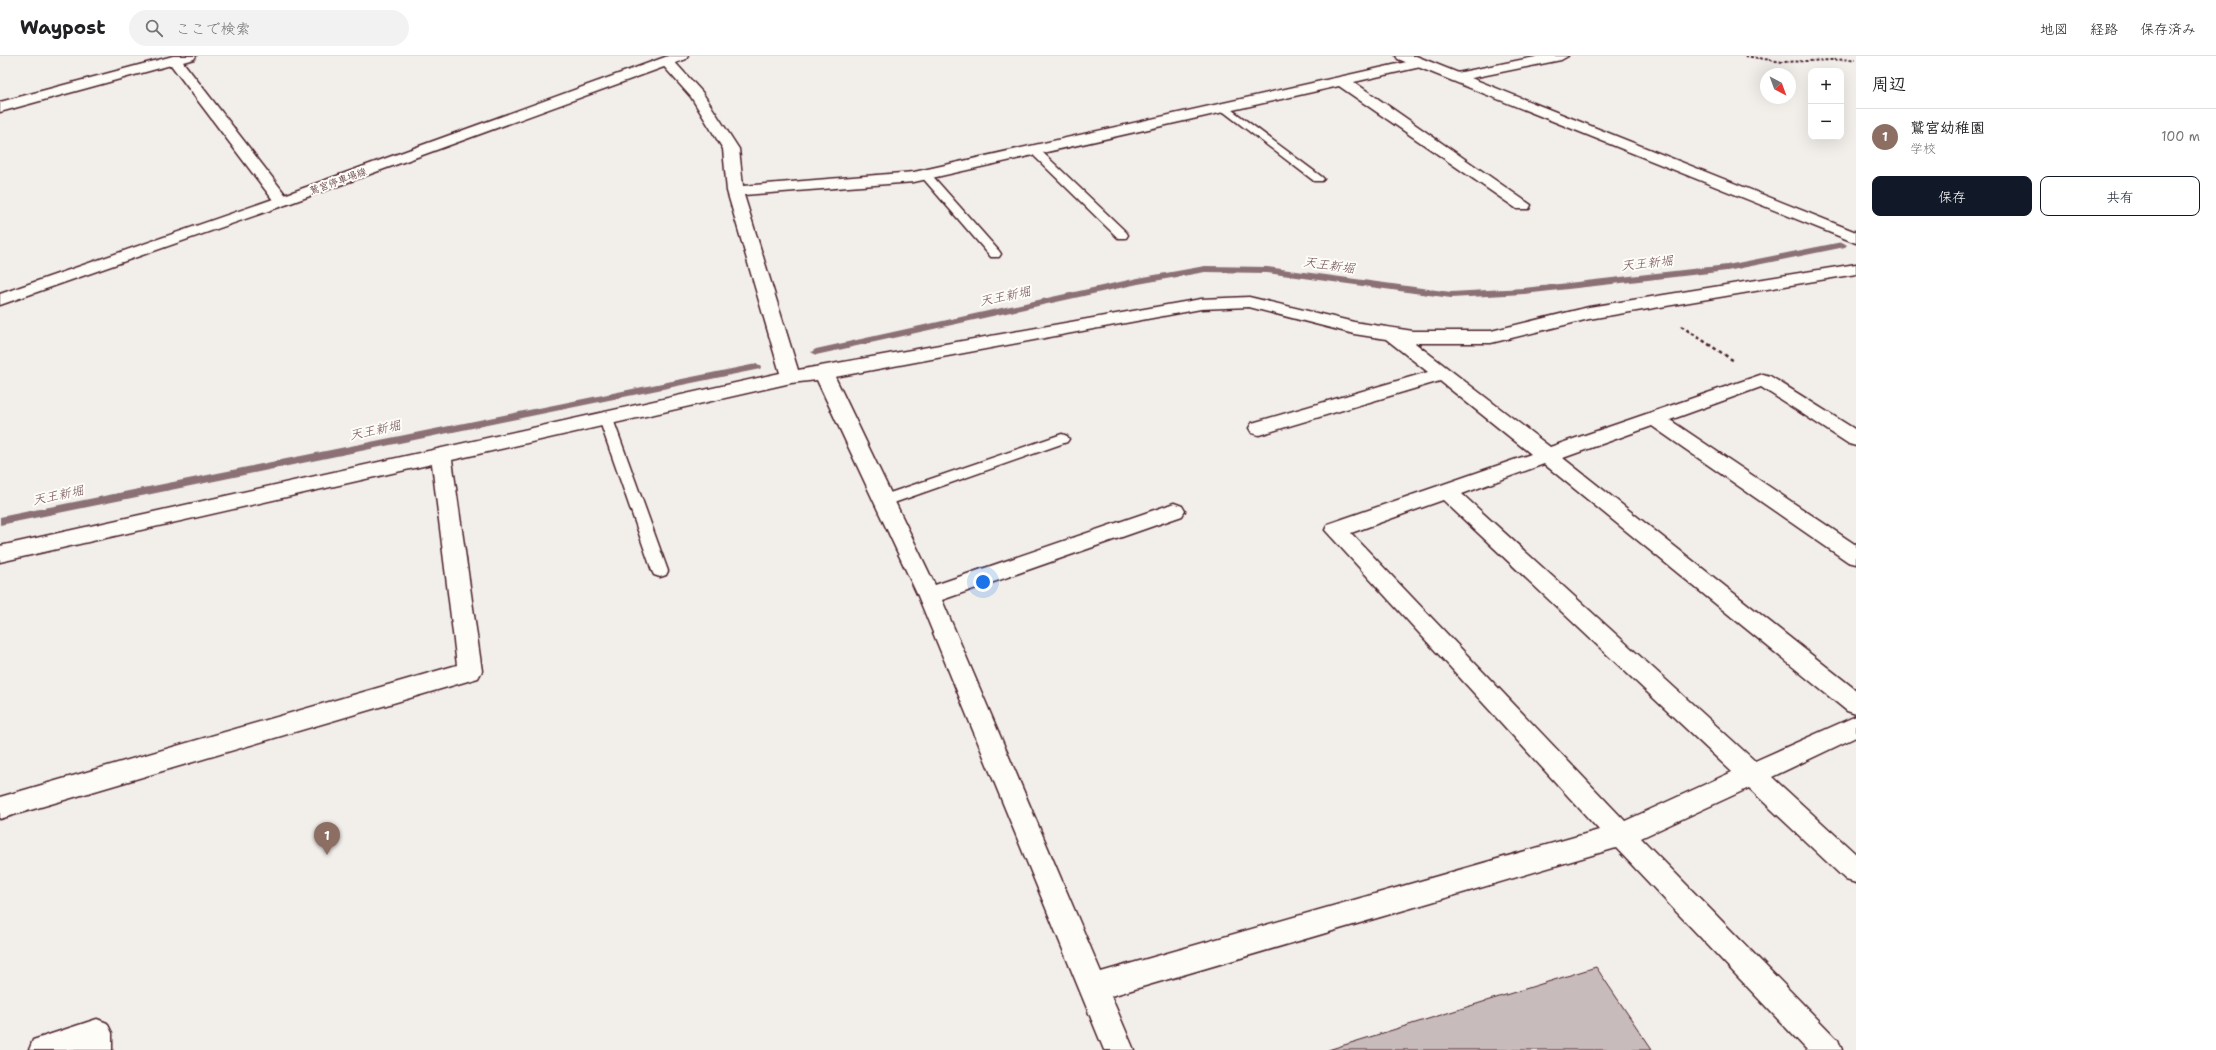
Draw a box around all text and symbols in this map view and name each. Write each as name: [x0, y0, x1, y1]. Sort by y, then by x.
search box: [129, 10, 409, 46]
text: Waypost: [20, 15, 105, 40]
icon: search: [143, 17, 165, 39]
text: ここで検索: [175, 19, 250, 39]
text: 地図: [2040, 20, 2068, 38]
text: 経路: [2090, 20, 2118, 38]
text: 保存済み: [2140, 20, 2196, 38]
north arrow: [1760, 68, 1796, 104]
map controls: [1808, 68, 1844, 140]
button: +: [1808, 68, 1844, 104]
text: 周辺: [1872, 73, 1906, 95]
button: −: [1808, 104, 1844, 140]
text: 鷲宮幼稚園: [1910, 118, 1985, 138]
text: 1: [1882, 128, 1888, 145]
text: 100 m: [2161, 128, 2200, 145]
text: 学校: [1910, 140, 1936, 157]
street label: 鷲宮停車場線: [308, 165, 368, 197]
button: 保存: [1872, 176, 2032, 216]
button: 共有: [2040, 176, 2200, 216]
water label: 天王新堀: [1620, 252, 1675, 274]
water label: 天王新堀: [1302, 253, 1357, 277]
water label: 天王新堀: [978, 282, 1033, 310]
water label: 天王新堀: [348, 416, 403, 444]
water label: 天王新堀: [31, 481, 86, 509]
your location: [973, 572, 993, 592]
pin: 1: [314, 822, 340, 855]

